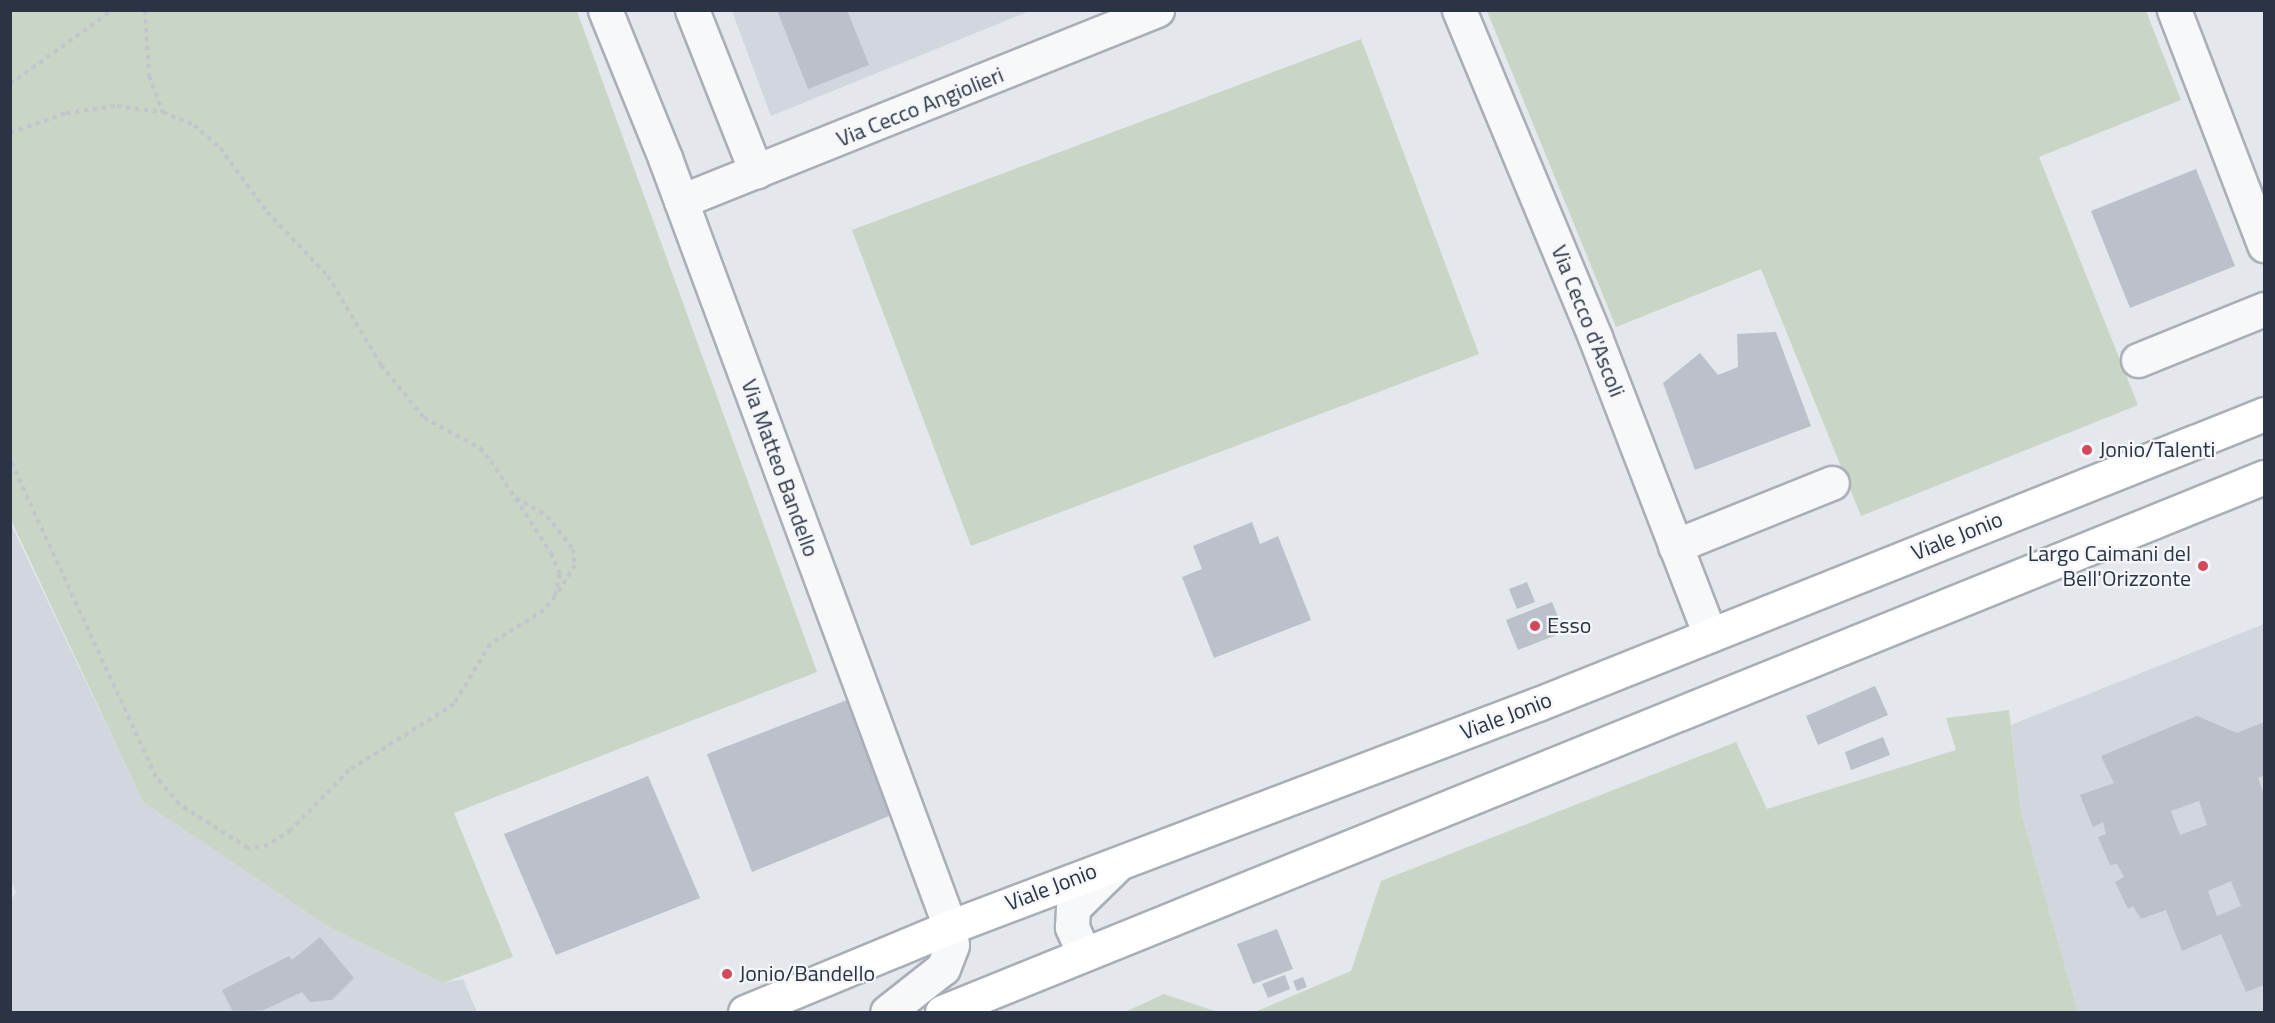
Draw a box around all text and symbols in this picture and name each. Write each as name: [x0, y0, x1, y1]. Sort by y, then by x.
street label: Via Cecco Angiolieri: [833, 61, 1007, 153]
street label: Via Cecco d'Ascoli: [1546, 241, 1630, 401]
street label: Via Matteo Bandello: [736, 376, 824, 560]
place label: Jonio/Talenti: [2099, 437, 2215, 463]
marker: Jonio/Talenti: [2080, 443, 2094, 457]
street label: Viale Jonio: [1908, 506, 2006, 566]
place label: Largo Caimani del Bell'Orizzonte: [2028, 540, 2191, 592]
marker: Largo Caimani del Bell'Orizzonte: [2196, 559, 2210, 573]
place label: Esso: [1547, 613, 1591, 639]
marker: Esso: [1528, 619, 1542, 633]
street label: Viale Jonio: [1457, 687, 1555, 745]
street label: Viale Jonio: [1002, 858, 1100, 916]
place label: Jonio/Bandello: [739, 961, 875, 987]
marker: Jonio/Bandello: [720, 967, 734, 981]

